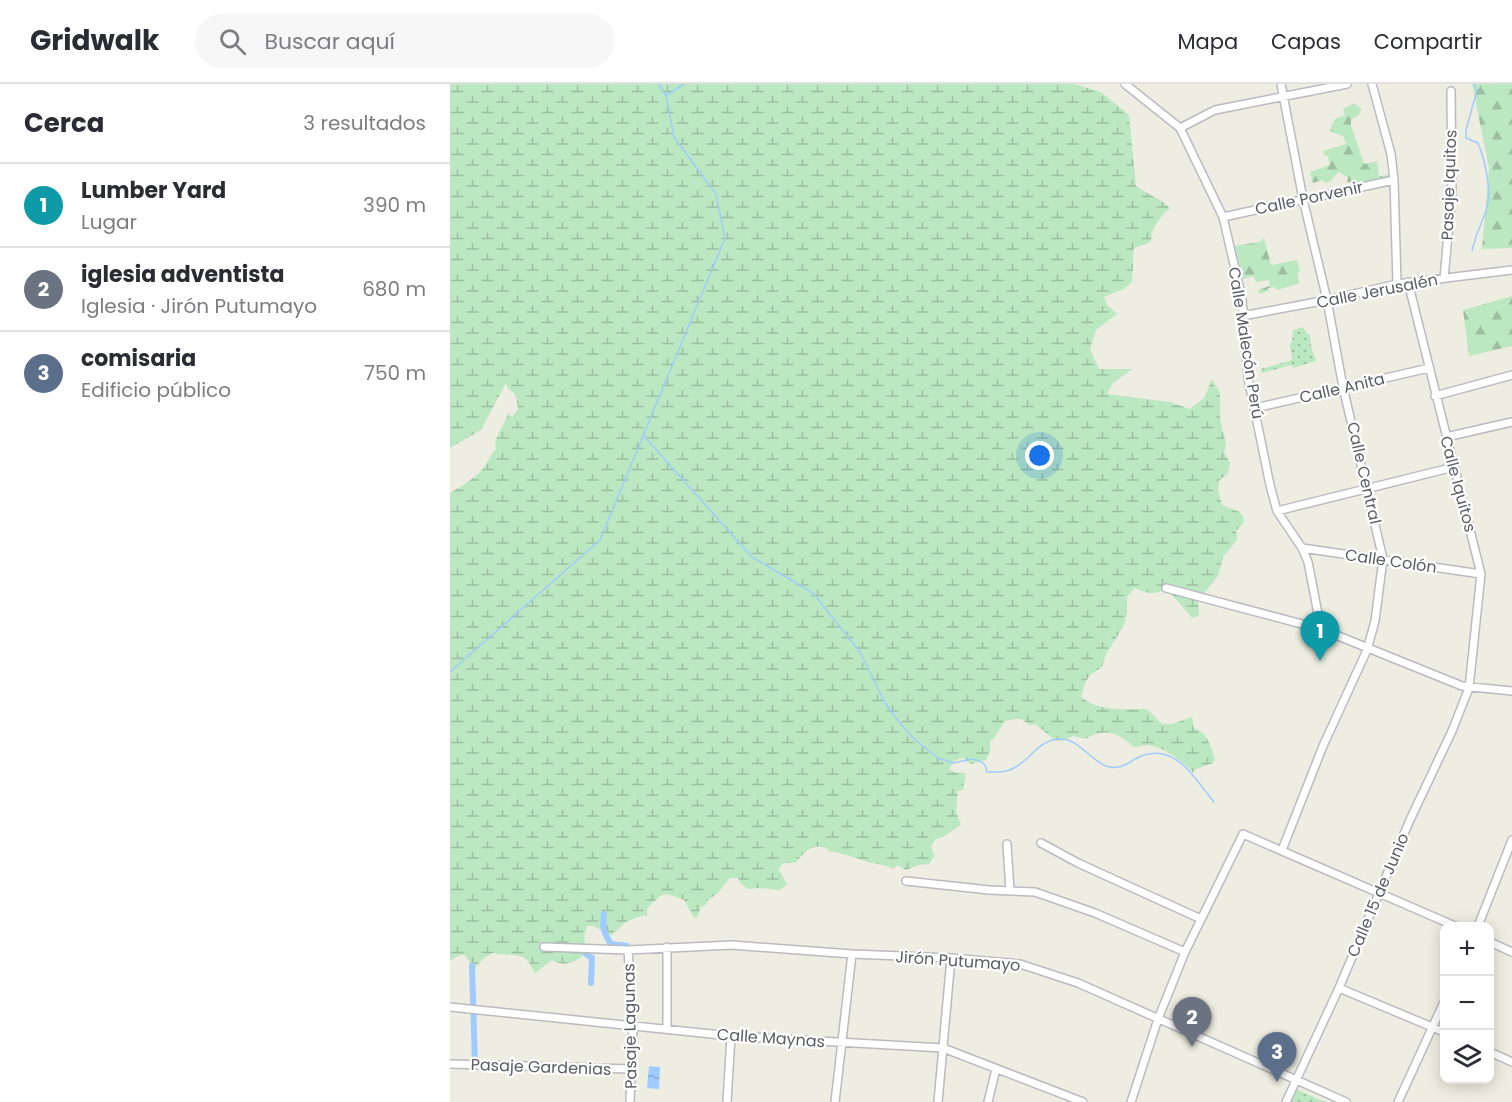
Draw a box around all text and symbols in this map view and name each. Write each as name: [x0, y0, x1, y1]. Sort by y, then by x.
search box: [195, 14, 615, 68]
text: Gridwalk: [30, 21, 159, 60]
icon: search: [216, 25, 249, 58]
text: Buscar aquí: [264, 26, 395, 57]
text: Mapa: [1177, 27, 1238, 56]
text: Capas: [1271, 27, 1341, 56]
text: Compartir: [1374, 27, 1482, 56]
text: Cerca: [24, 105, 104, 141]
text: 3 resultados: [303, 109, 426, 137]
street label: Pasaje Iquitos: [1436, 129, 1462, 241]
text: Lumber Yard: [81, 175, 226, 206]
street label: Calle Porvenir: [1253, 175, 1365, 221]
text: 1: [40, 191, 47, 219]
text: 390 m: [363, 191, 426, 219]
text: Lugar: [81, 208, 137, 236]
text: iglesia adventista: [81, 259, 284, 290]
street label: Calle Malecón Perú: [1223, 265, 1269, 421]
street label: Calle Jerusalén: [1314, 268, 1440, 314]
text: 2: [38, 275, 49, 303]
text: 680 m: [362, 275, 426, 303]
text: Iglesia · Jirón Putumayo: [81, 292, 317, 320]
text: comisaria: [81, 343, 196, 374]
text: 3: [37, 359, 50, 387]
text: 750 m: [364, 359, 426, 387]
street label: Calle Anita: [1297, 367, 1387, 409]
text: Edificio público: [81, 376, 231, 404]
street label: Calle Central: [1341, 420, 1387, 526]
street label: Calle Iquitos: [1434, 433, 1482, 535]
your location: [1025, 441, 1054, 470]
street label: Calle Colón: [1344, 543, 1438, 579]
pin: 1: [1300, 612, 1340, 661]
street label: Calle 15 de Junio: [1341, 829, 1415, 961]
map controls: [1440, 922, 1494, 1084]
button: +: [1440, 922, 1494, 976]
street label: Jirón Putumayo: [895, 945, 1021, 977]
street label: Pasaje Lagunas: [617, 963, 643, 1089]
button: −: [1440, 976, 1494, 1030]
pin: 2: [1172, 998, 1212, 1047]
street label: Calle Maynas: [716, 1023, 826, 1053]
button: layers: [1440, 1030, 1494, 1084]
pin: 3: [1258, 1032, 1296, 1082]
street label: Pasaje Gardenias: [470, 1053, 612, 1081]

